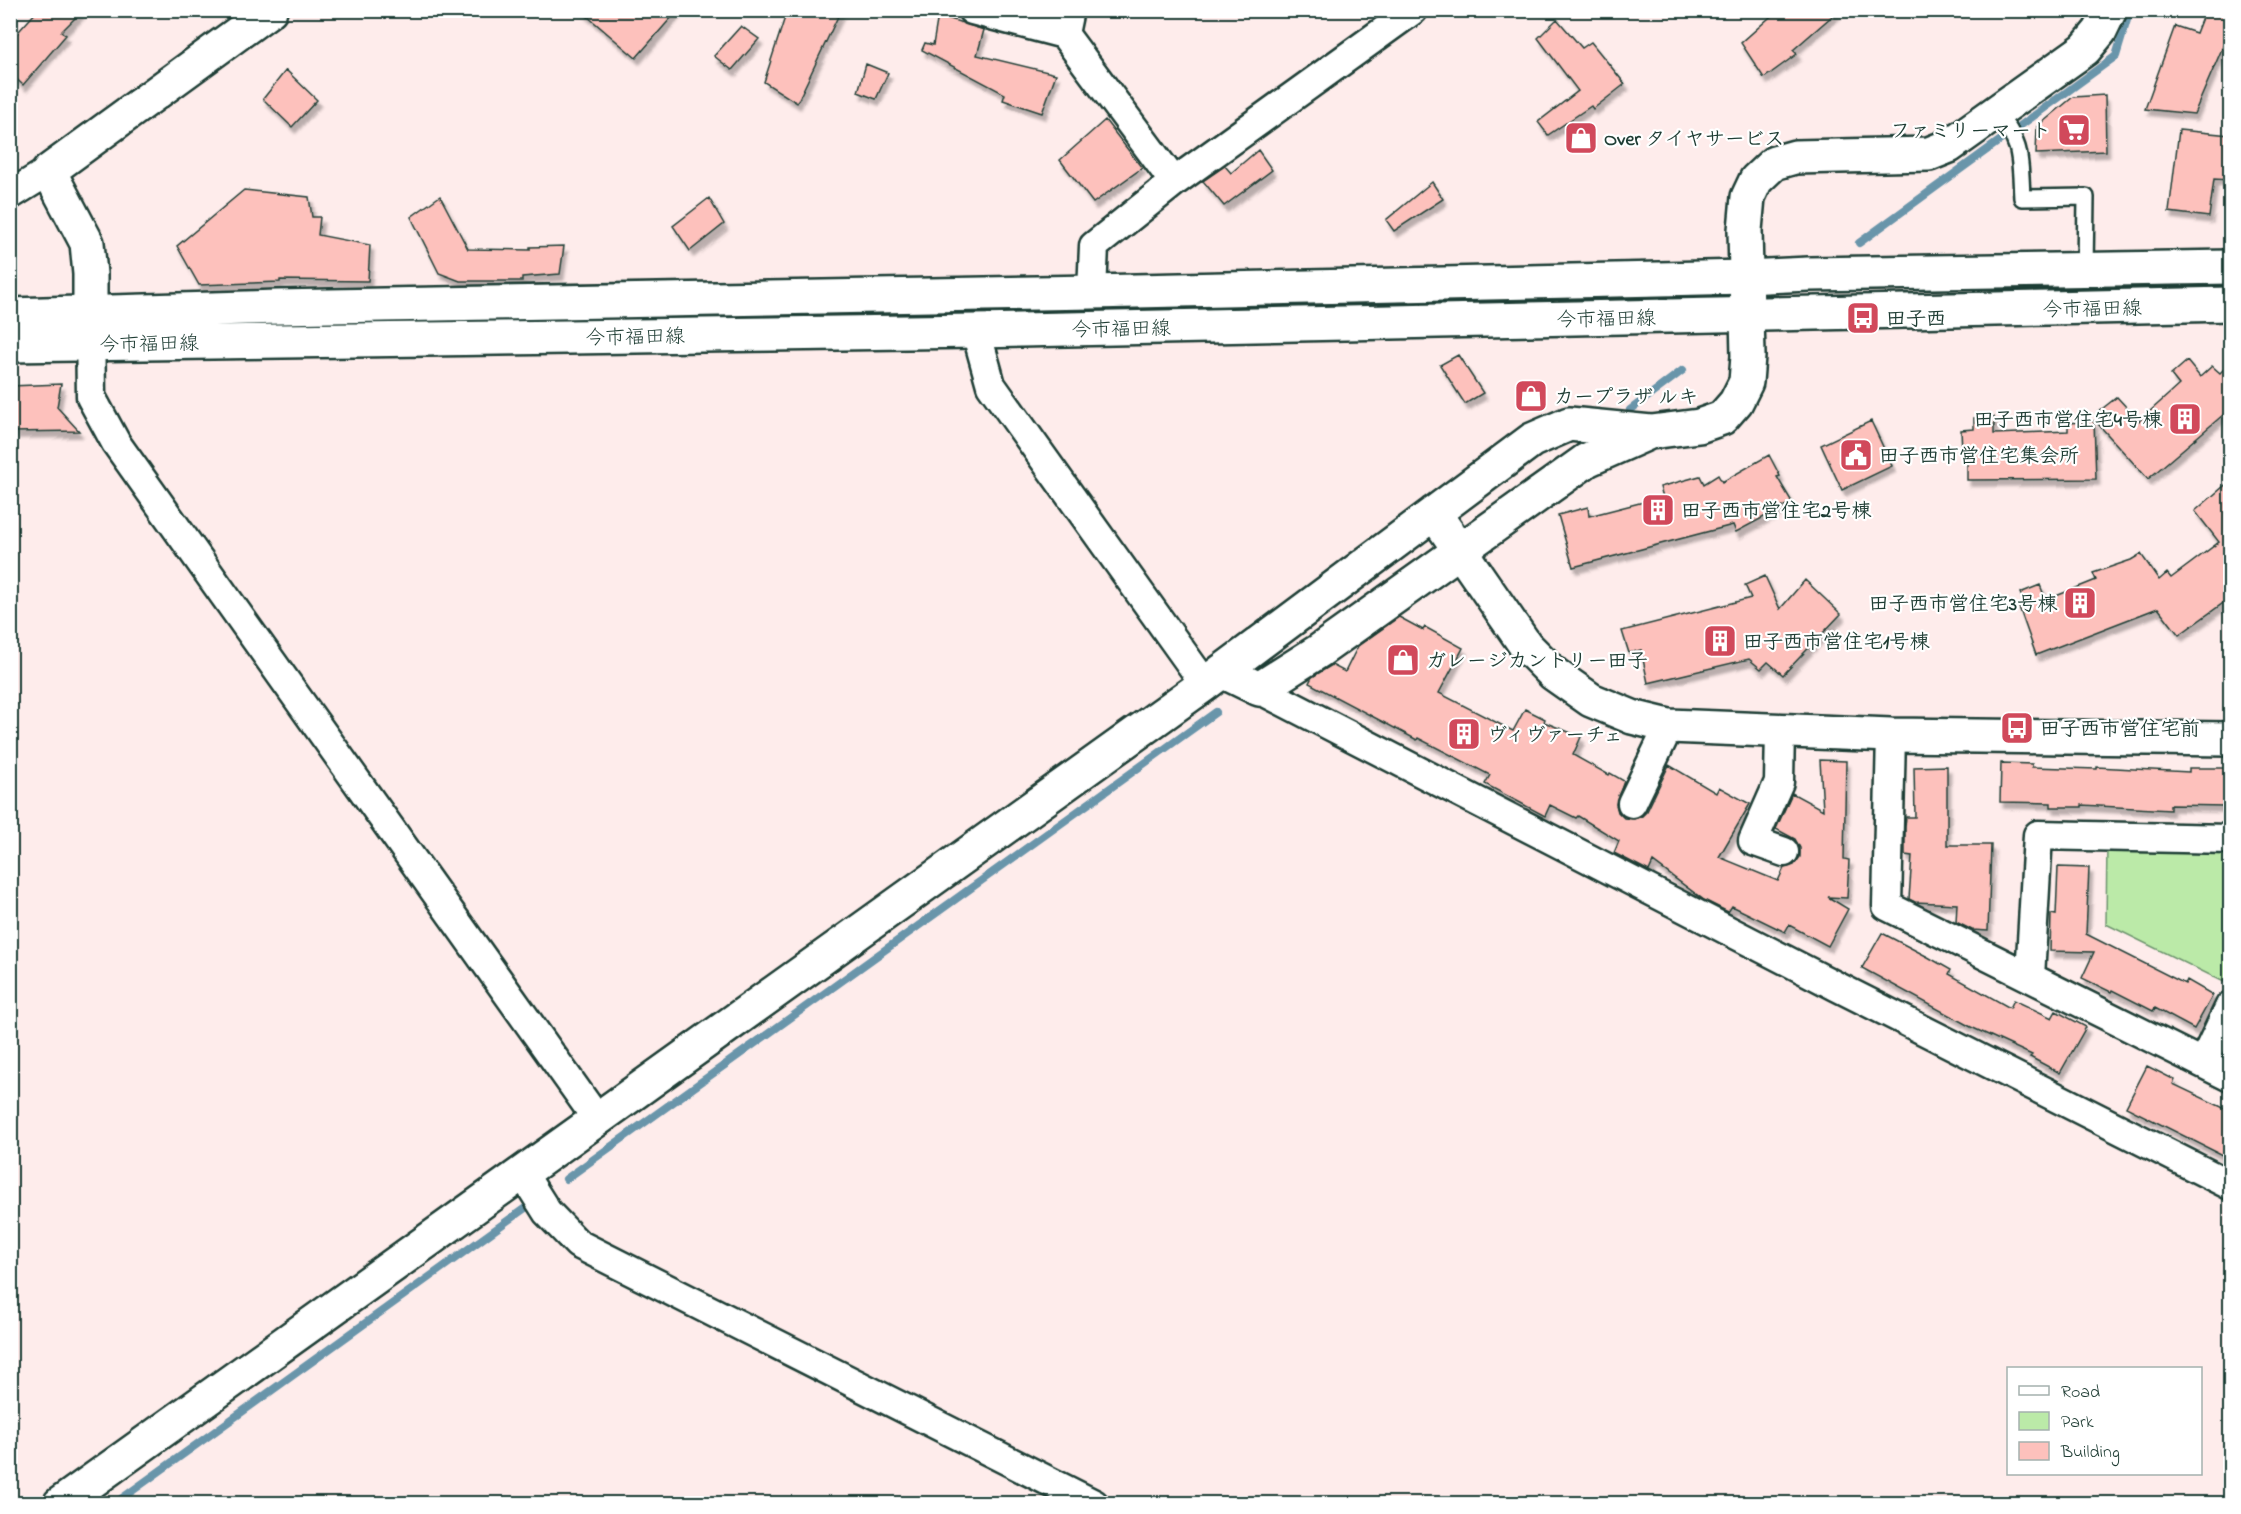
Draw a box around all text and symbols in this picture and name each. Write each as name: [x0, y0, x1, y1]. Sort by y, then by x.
supermarket icon: ファミリーマート: [2056, 112, 2092, 148]
place label: ファミリーマート: [1890, 118, 2051, 147]
shop icon: Over タイヤサービス: [1563, 120, 1599, 156]
place label: Over タイヤサービス: [1604, 126, 1784, 155]
street label: 今市福田線: [2042, 295, 2142, 326]
bus stop icon: 田子西: [1845, 300, 1881, 336]
street label: 今市福田線: [1556, 305, 1656, 336]
place label: 田子西: [1886, 306, 1946, 335]
street label: 今市福田線: [1071, 315, 1171, 346]
street label: 今市福田線: [585, 323, 685, 354]
street label: 今市福田線: [99, 330, 199, 361]
shop icon: カープラザ ルキ: [1513, 378, 1549, 414]
place label: カープラザ ルキ: [1554, 384, 1698, 413]
building icon: 田子西市営住宅4号棟: [2167, 401, 2203, 437]
place label: 田子西市営住宅4号棟: [1974, 407, 2163, 436]
public building icon: 田子西市営住宅集会所: [1838, 437, 1874, 473]
place label: 田子西市営住宅集会所: [1879, 443, 2079, 472]
building icon: 田子西市営住宅2号棟: [1640, 492, 1676, 528]
place label: 田子西市営住宅2号棟: [1681, 498, 1872, 527]
building icon: 田子西市営住宅3号棟: [2062, 585, 2098, 621]
place label: 田子西市営住宅3号棟: [1869, 591, 2058, 620]
building icon: 田子西市営住宅1号棟: [1702, 623, 1738, 659]
place label: 田子西市営住宅1号棟: [1743, 629, 1930, 658]
shop icon: ガレージカントリー田子: [1385, 642, 1421, 678]
place label: ガレージカントリー田子: [1426, 648, 1648, 677]
bus stop icon: 田子西市営住宅前: [1999, 710, 2035, 746]
building icon: ヴィヴァーチェ: [1446, 716, 1482, 752]
place label: 田子西市営住宅前: [2040, 716, 2200, 745]
place label: ヴィヴァーチェ: [1487, 722, 1623, 751]
legend: [2007, 1367, 2202, 1475]
text: Road: [2061, 1380, 2100, 1406]
text: Park: [2061, 1410, 2094, 1436]
text: Building: [2060, 1440, 2120, 1467]

